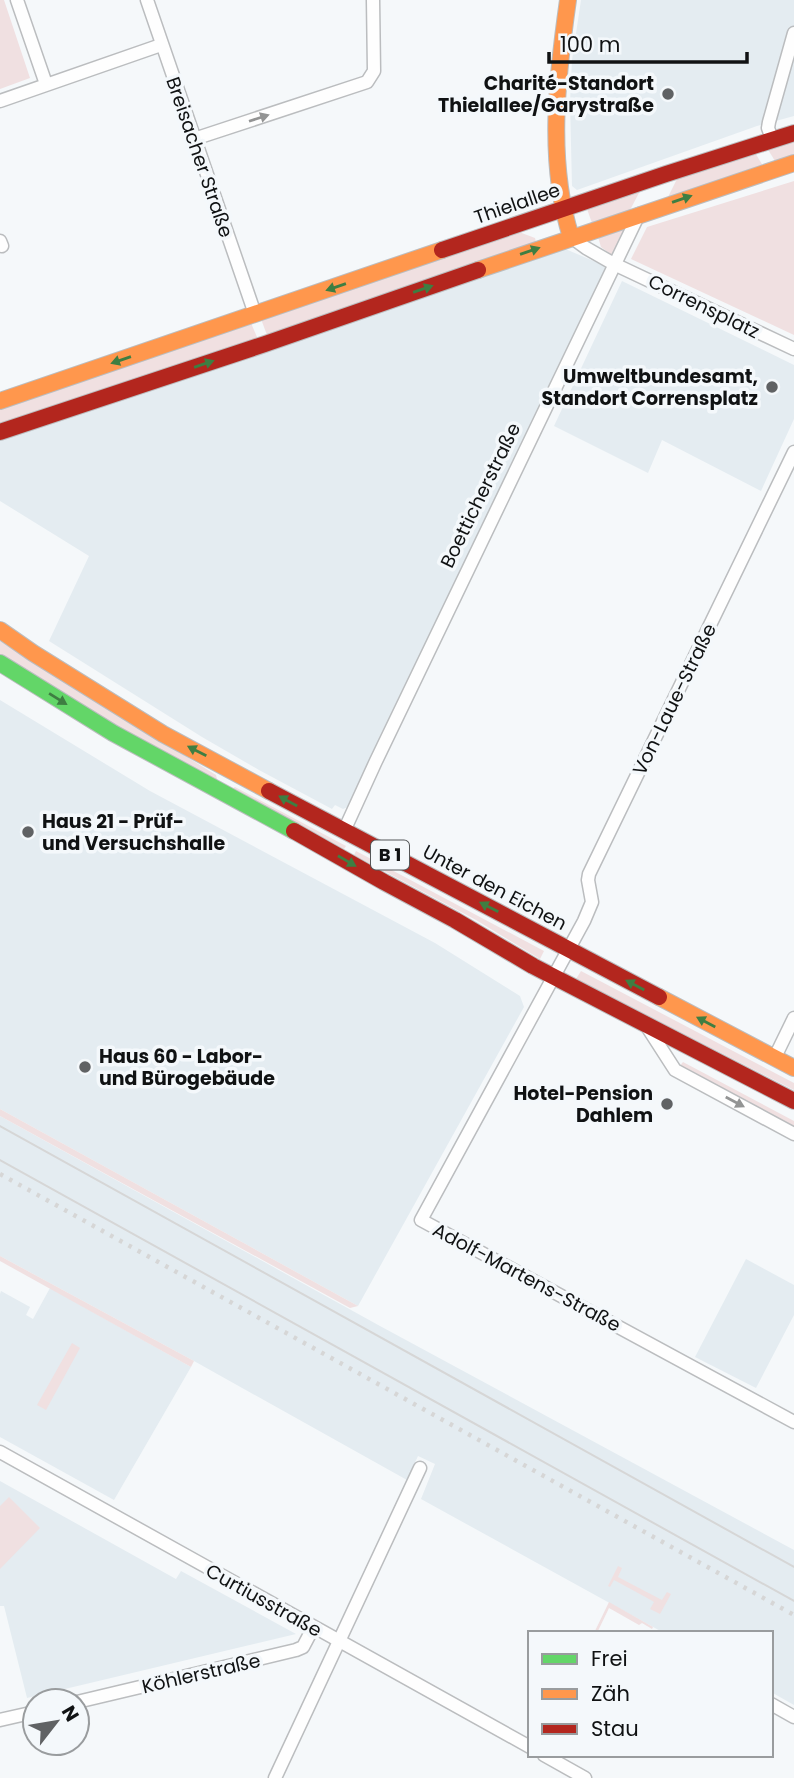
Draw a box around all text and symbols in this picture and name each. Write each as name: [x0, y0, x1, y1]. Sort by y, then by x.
scale bar: [549, 21, 747, 65]
text: 100 m: [560, 30, 620, 59]
place label: Charité-Standort Thielallee/Garystraße: [438, 70, 654, 119]
street label: Breisacher Straße: [159, 73, 240, 241]
marker: Charité-Standort Thielallee/Garystraße: [660, 86, 676, 102]
one-way arrow: [249, 112, 270, 123]
street label: Thielallee: [471, 176, 564, 231]
one-way arrow: [672, 193, 693, 204]
one-way arrow: [519, 245, 540, 256]
street label: Corrensplatz: [644, 268, 764, 345]
one-way arrow: [326, 282, 347, 292]
one-way arrow: [412, 283, 433, 294]
one-way arrow: [110, 355, 131, 366]
one-way arrow: [194, 358, 215, 369]
place label: Umweltbundesamt, Standort Corrensplatz: [542, 363, 758, 412]
marker: Umweltbundesamt, Standort Corrensplatz: [764, 379, 780, 395]
street label: Boetticherstraße: [434, 418, 527, 572]
street label: Von-Laue-Straße: [626, 619, 723, 780]
one-way arrow: [48, 692, 68, 705]
one-way arrow: [187, 746, 207, 757]
one-way arrow: [278, 795, 298, 807]
place label: Haus 21 - Prüf- und Versuchshalle: [42, 808, 225, 857]
marker: Haus 21 - Prüf- und Versuchshalle: [20, 824, 36, 840]
street label: Unter den Eichen: [418, 838, 572, 937]
road number: B 1: [371, 840, 409, 870]
one-way arrow: [338, 855, 357, 867]
one-way arrow: [480, 901, 499, 913]
one-way arrow: [625, 979, 645, 991]
one-way arrow: [696, 1016, 716, 1027]
place label: Haus 60 - Labor- und Bürogebäude: [99, 1043, 275, 1092]
marker: Haus 60 - Labor- und Bürogebäude: [77, 1059, 93, 1075]
place label: Hotel-Pension Dahlem: [513, 1080, 653, 1129]
marker: Hotel-Pension Dahlem: [659, 1096, 675, 1112]
one-way arrow: [725, 1096, 744, 1108]
street label: Adolf-Martens-Straße: [428, 1216, 626, 1339]
street label: Curtiusstraße: [201, 1557, 327, 1644]
legend: [528, 1631, 773, 1757]
text: Frei: [591, 1644, 628, 1673]
street label: Köhlerstraße: [139, 1647, 263, 1700]
text: Zäh: [591, 1679, 630, 1708]
north arrow: [21, 1687, 91, 1757]
text: N: [55, 1700, 85, 1727]
text: Stau: [591, 1714, 639, 1743]

